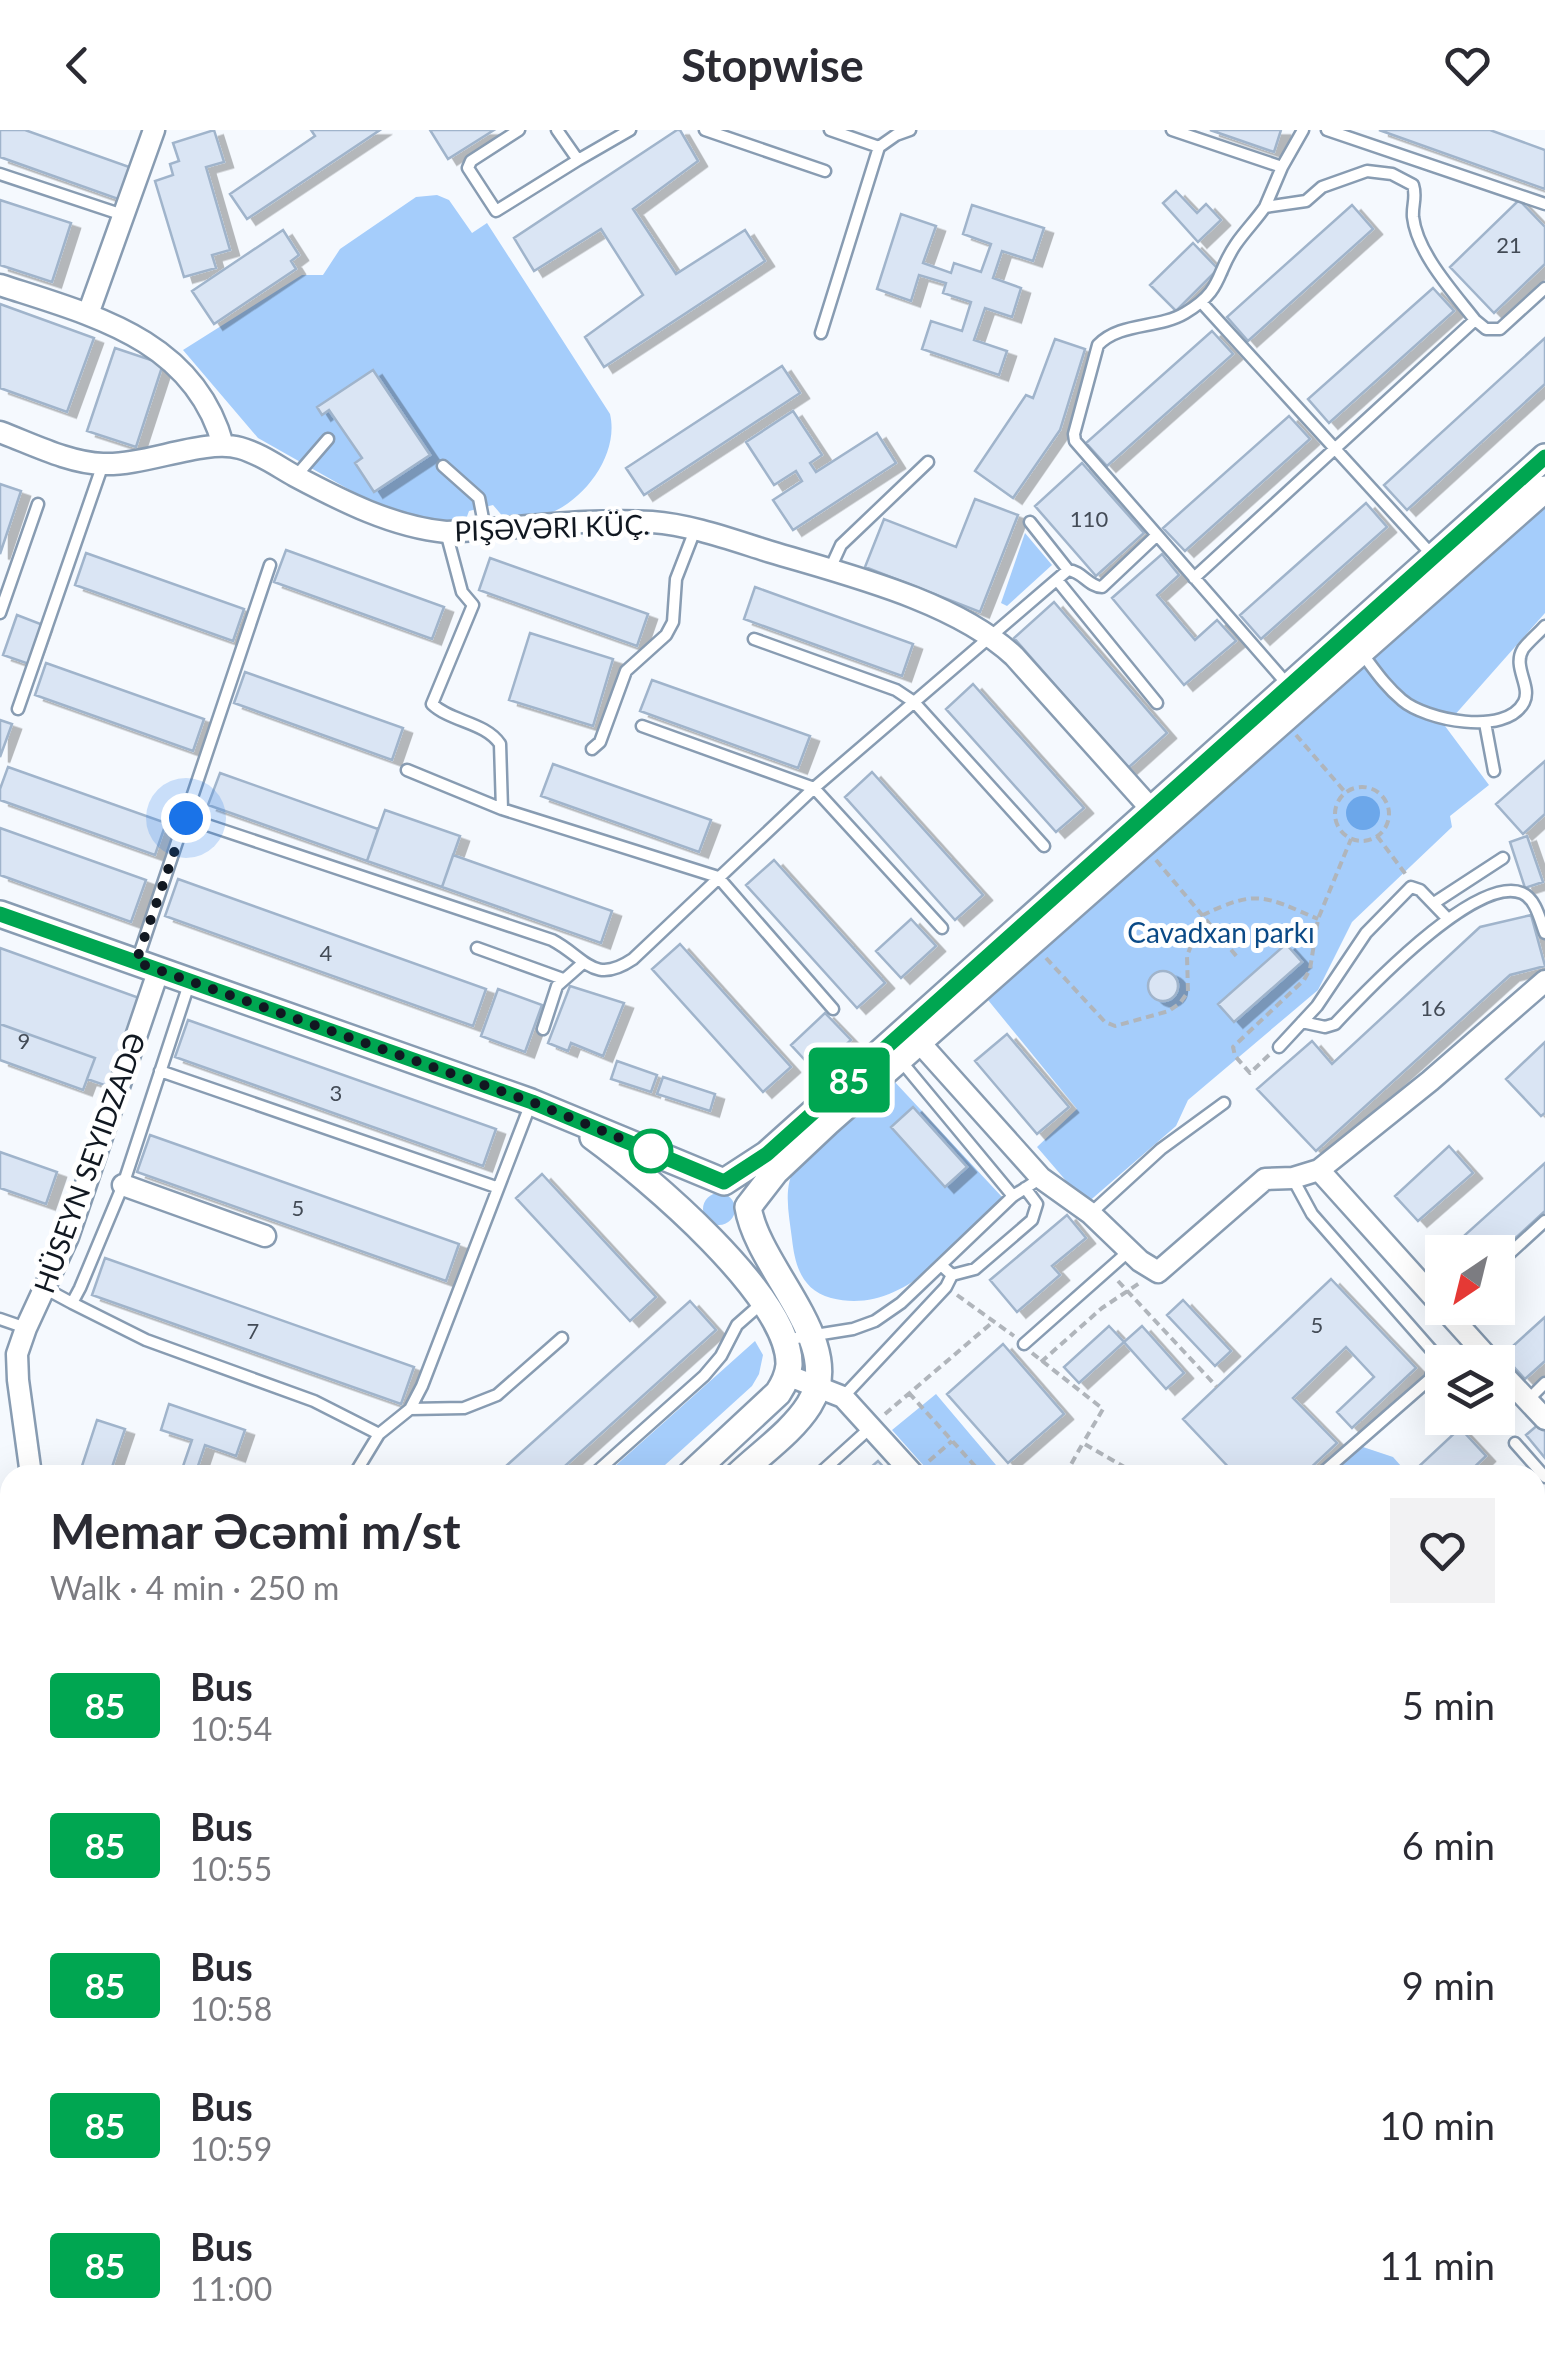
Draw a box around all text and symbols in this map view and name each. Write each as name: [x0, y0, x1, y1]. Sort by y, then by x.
icon: back: [50, 38, 105, 93]
text: Stopwise: [681, 38, 864, 92]
icon: heart: [1440, 38, 1495, 93]
house number: 21: [1496, 231, 1522, 258]
house number: 110: [1070, 505, 1108, 532]
street label: PIŞƏVƏRI KÜÇ.: [454, 507, 650, 547]
your location: [161, 793, 211, 843]
park label: Cavadxan parkı: [1127, 915, 1315, 949]
house number: 4: [320, 939, 333, 966]
house number: 16: [1420, 994, 1446, 1021]
house number: 9: [18, 1027, 30, 1054]
street label: HÜSEYN SEYIDZADƏ: [26, 1028, 152, 1297]
line badge: 85: [804, 1048, 894, 1112]
text: 85: [829, 1059, 869, 1101]
house number: 3: [330, 1079, 342, 1106]
unlabelled marker: [630, 1130, 672, 1172]
house number: 5: [292, 1194, 304, 1221]
north arrow: [1425, 1235, 1515, 1325]
map controls: [1425, 1235, 1515, 1435]
house number: 5: [1311, 1311, 1323, 1338]
house number: 7: [247, 1317, 259, 1344]
button: layers: [1425, 1345, 1515, 1435]
button: heart: [1390, 1498, 1495, 1603]
text: Memar Əcəmi m/st: [50, 1502, 461, 1559]
text: Walk · 4 min · 250 m: [50, 1568, 339, 1607]
text: Bus: [190, 1663, 253, 1709]
text: 5 min: [1402, 1682, 1495, 1728]
text: 85: [85, 1684, 125, 1726]
text: 10:54: [190, 1709, 272, 1748]
text: Bus: [190, 1803, 253, 1849]
text: 6 min: [1402, 1822, 1495, 1868]
text: 85: [85, 1824, 125, 1866]
text: 10:55: [190, 1849, 272, 1888]
text: Bus: [190, 1943, 253, 1989]
text: 9 min: [1402, 1962, 1495, 2008]
text: 85: [85, 1964, 125, 2006]
text: 10:58: [190, 1989, 272, 2028]
text: Bus: [190, 2083, 253, 2129]
text: 10 min: [1380, 2102, 1495, 2148]
text: 85: [85, 2104, 125, 2146]
text: 10:59: [190, 2129, 272, 2168]
text: Bus: [190, 2223, 253, 2269]
text: 11 min: [1380, 2242, 1495, 2288]
text: 85: [85, 2244, 125, 2286]
text: 11:00: [190, 2269, 272, 2308]

